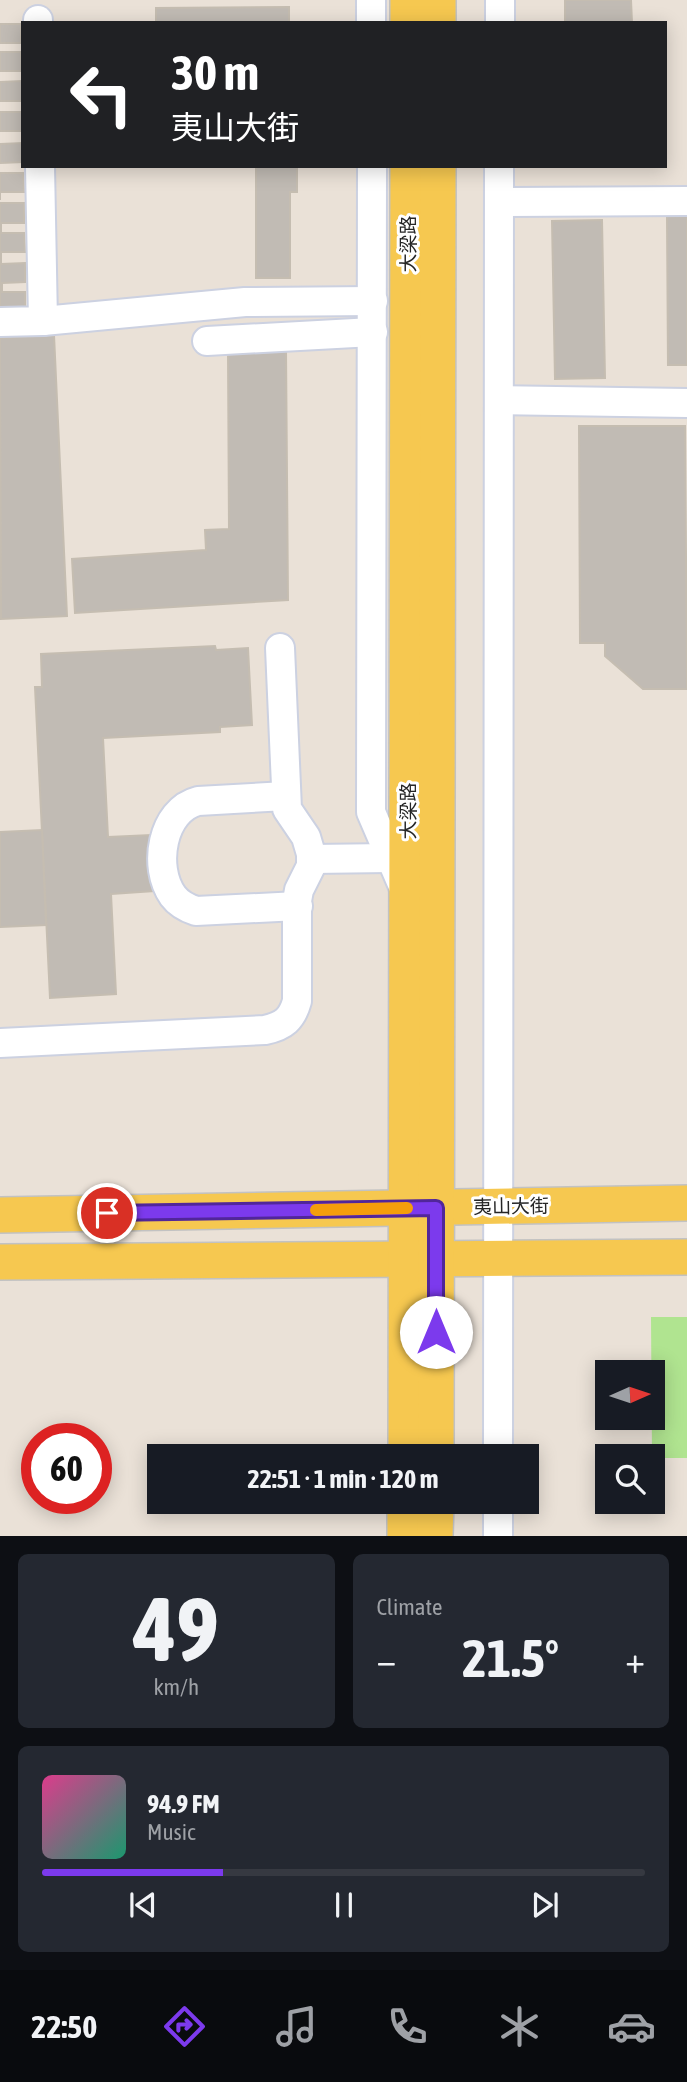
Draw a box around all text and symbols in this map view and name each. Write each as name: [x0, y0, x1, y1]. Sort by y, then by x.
text: 30 m: [171, 44, 259, 100]
icon: left: [56, 49, 147, 140]
text: 夷山大街: [171, 109, 299, 146]
street label: 大梁路: [397, 215, 419, 273]
street label: 大梁路: [397, 782, 419, 840]
pin: [77, 1183, 137, 1243]
icon: arrive: [88, 1194, 126, 1232]
street label: 夷山大街: [473, 1194, 549, 1218]
position arrow: [399, 1295, 473, 1369]
north arrow: [595, 1360, 665, 1430]
map controls: [595, 1360, 665, 1514]
speed limit sign: 60: [21, 1423, 112, 1514]
button: search: [595, 1444, 665, 1514]
text: 22:51 · 1 min · 120 m: [248, 1464, 438, 1494]
text: 49: [133, 1576, 219, 1680]
text: Climate: [377, 1594, 442, 1620]
text: 21.5°: [462, 1628, 559, 1688]
text: −: [377, 1638, 396, 1681]
text: +: [625, 1638, 645, 1681]
text: km/h: [153, 1674, 199, 1700]
text: 94.9 FM: [147, 1789, 220, 1819]
text: Music: [147, 1819, 195, 1845]
icon: previous: [124, 1886, 162, 1924]
icon: pause: [325, 1886, 363, 1924]
icon: next: [526, 1886, 564, 1924]
icon: directions: [160, 2002, 209, 2051]
icon: music: [272, 2002, 321, 2051]
icon: phone: [383, 2002, 432, 2051]
icon: climate: [495, 2002, 544, 2051]
icon: car: [607, 2002, 656, 2051]
text: 22:50: [31, 2008, 97, 2045]

